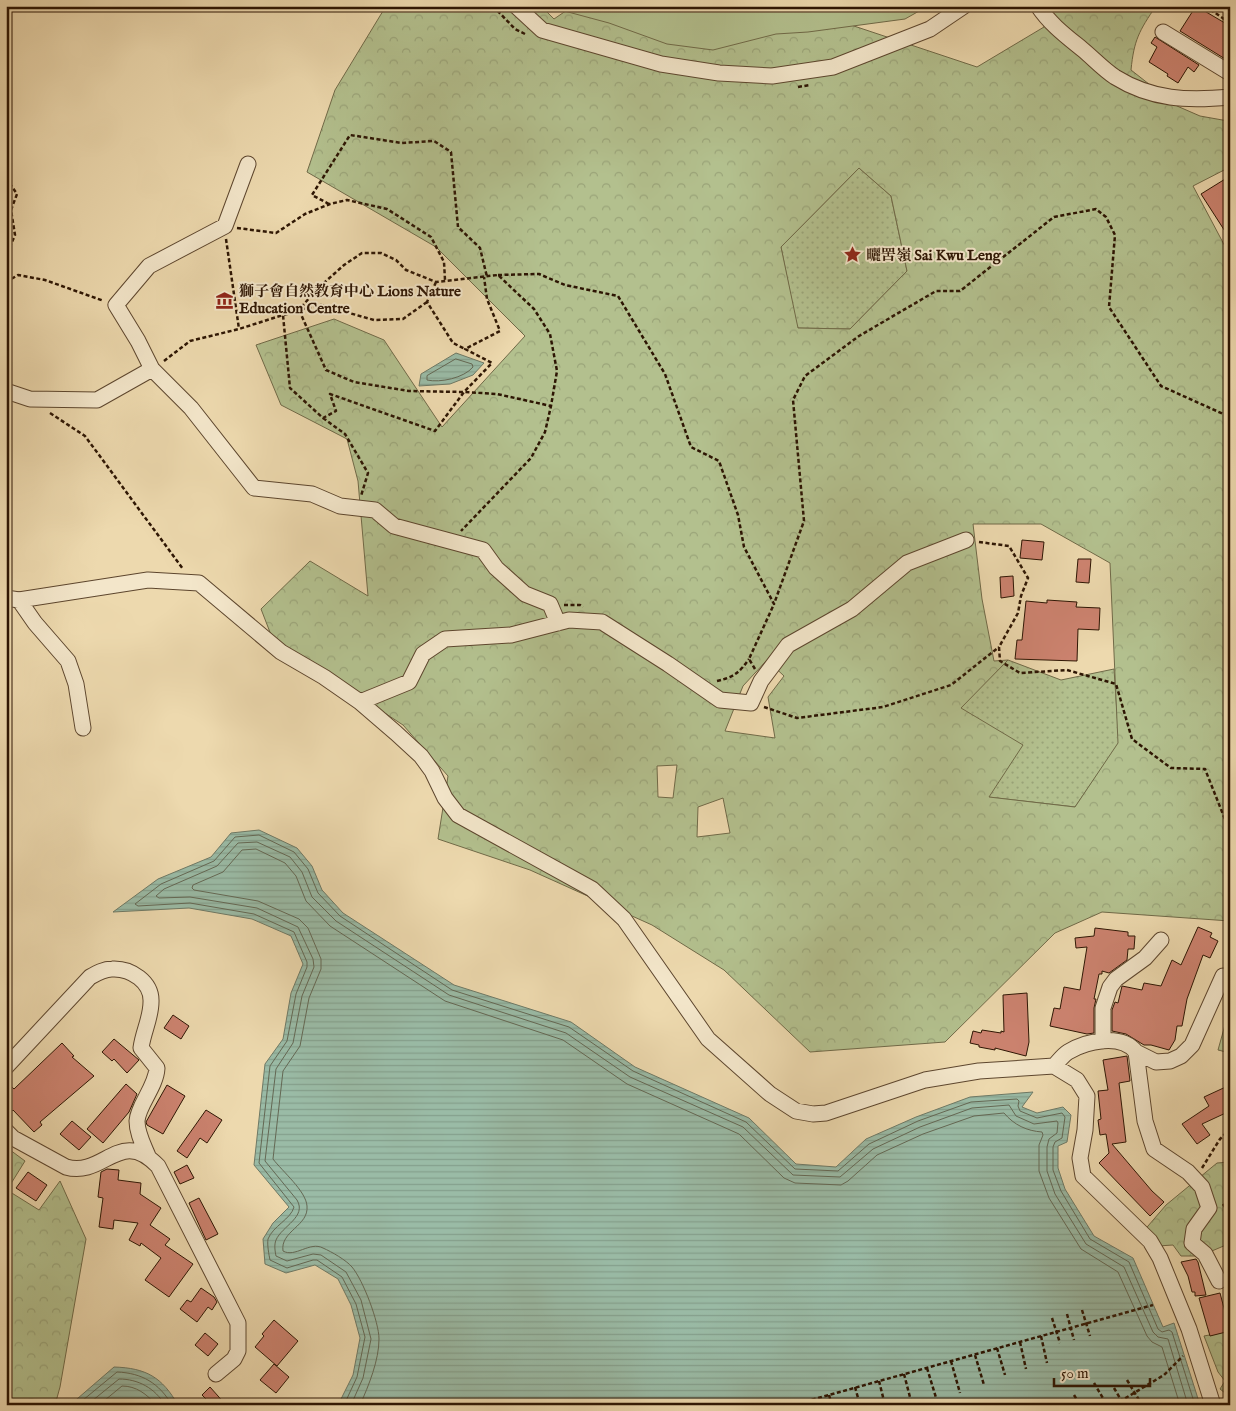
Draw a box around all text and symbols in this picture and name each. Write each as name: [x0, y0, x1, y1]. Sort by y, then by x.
place icon: 曬罟嶺 Sai Kwu Leng: [842, 245, 862, 265]
place label: 曬罟嶺 Sai Kwu Leng: [866, 246, 1002, 265]
place label: 獅子會自然教育中心 Lions Nature Education Centre: [239, 282, 461, 318]
museum icon: 獅子會自然教育中心 Lions Nature Education Centre: [215, 290, 235, 310]
scale bar: [1054, 1356, 1150, 1388]
text: 50 m: [1061, 1364, 1089, 1383]

